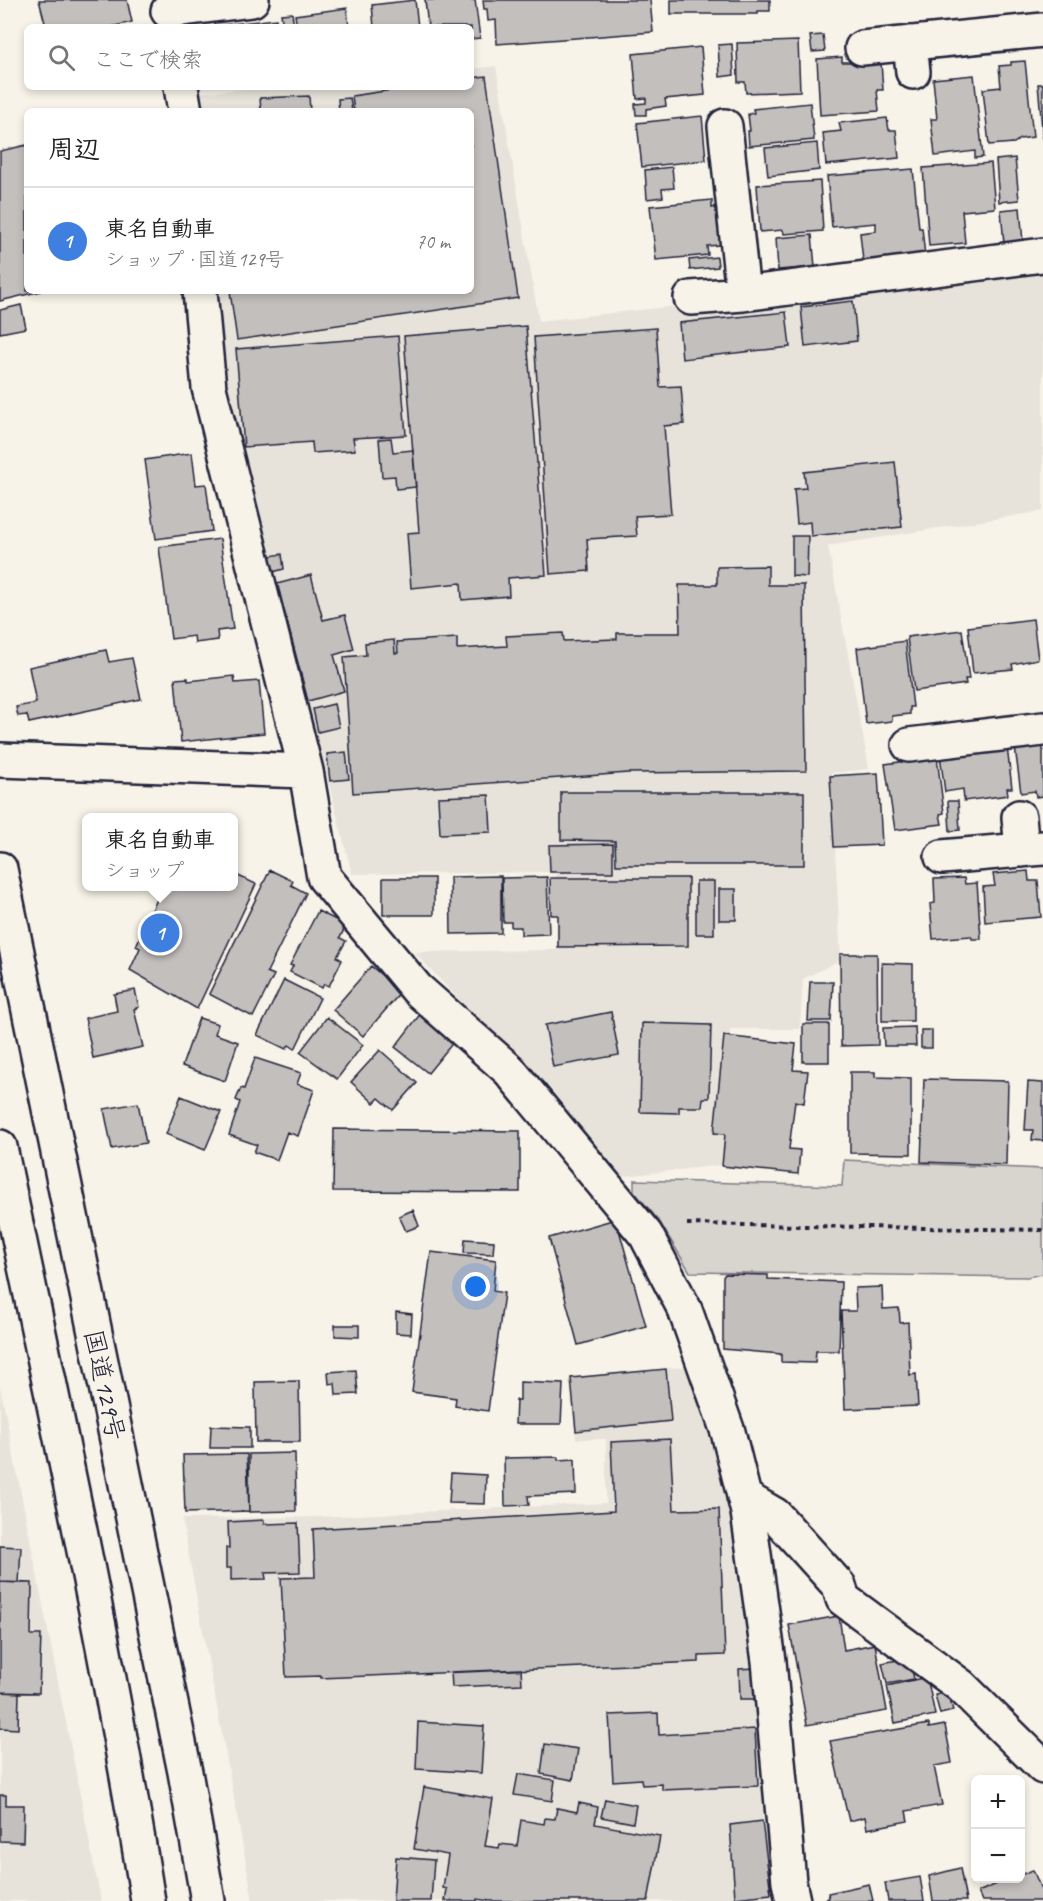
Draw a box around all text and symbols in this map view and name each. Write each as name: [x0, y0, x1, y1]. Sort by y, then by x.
search box: [24, 24, 474, 90]
icon: search: [45, 41, 78, 74]
text: ここで検索: [93, 46, 203, 74]
text: 周辺: [48, 133, 100, 166]
text: 東名自動車: [105, 215, 215, 243]
text: 1: [63, 229, 72, 254]
text: 70 m: [416, 229, 450, 254]
text: ショップ · 国道129号: [105, 247, 285, 272]
popup: [82, 813, 238, 891]
text: 東名自動車: [105, 826, 215, 854]
text: ショップ: [105, 858, 184, 883]
pin: 1: [140, 910, 180, 956]
your location: [461, 1272, 490, 1301]
street label: 国道129号: [77, 1326, 132, 1444]
map controls: [971, 1775, 1025, 1883]
button: +: [971, 1775, 1025, 1829]
button: −: [971, 1829, 1025, 1883]

